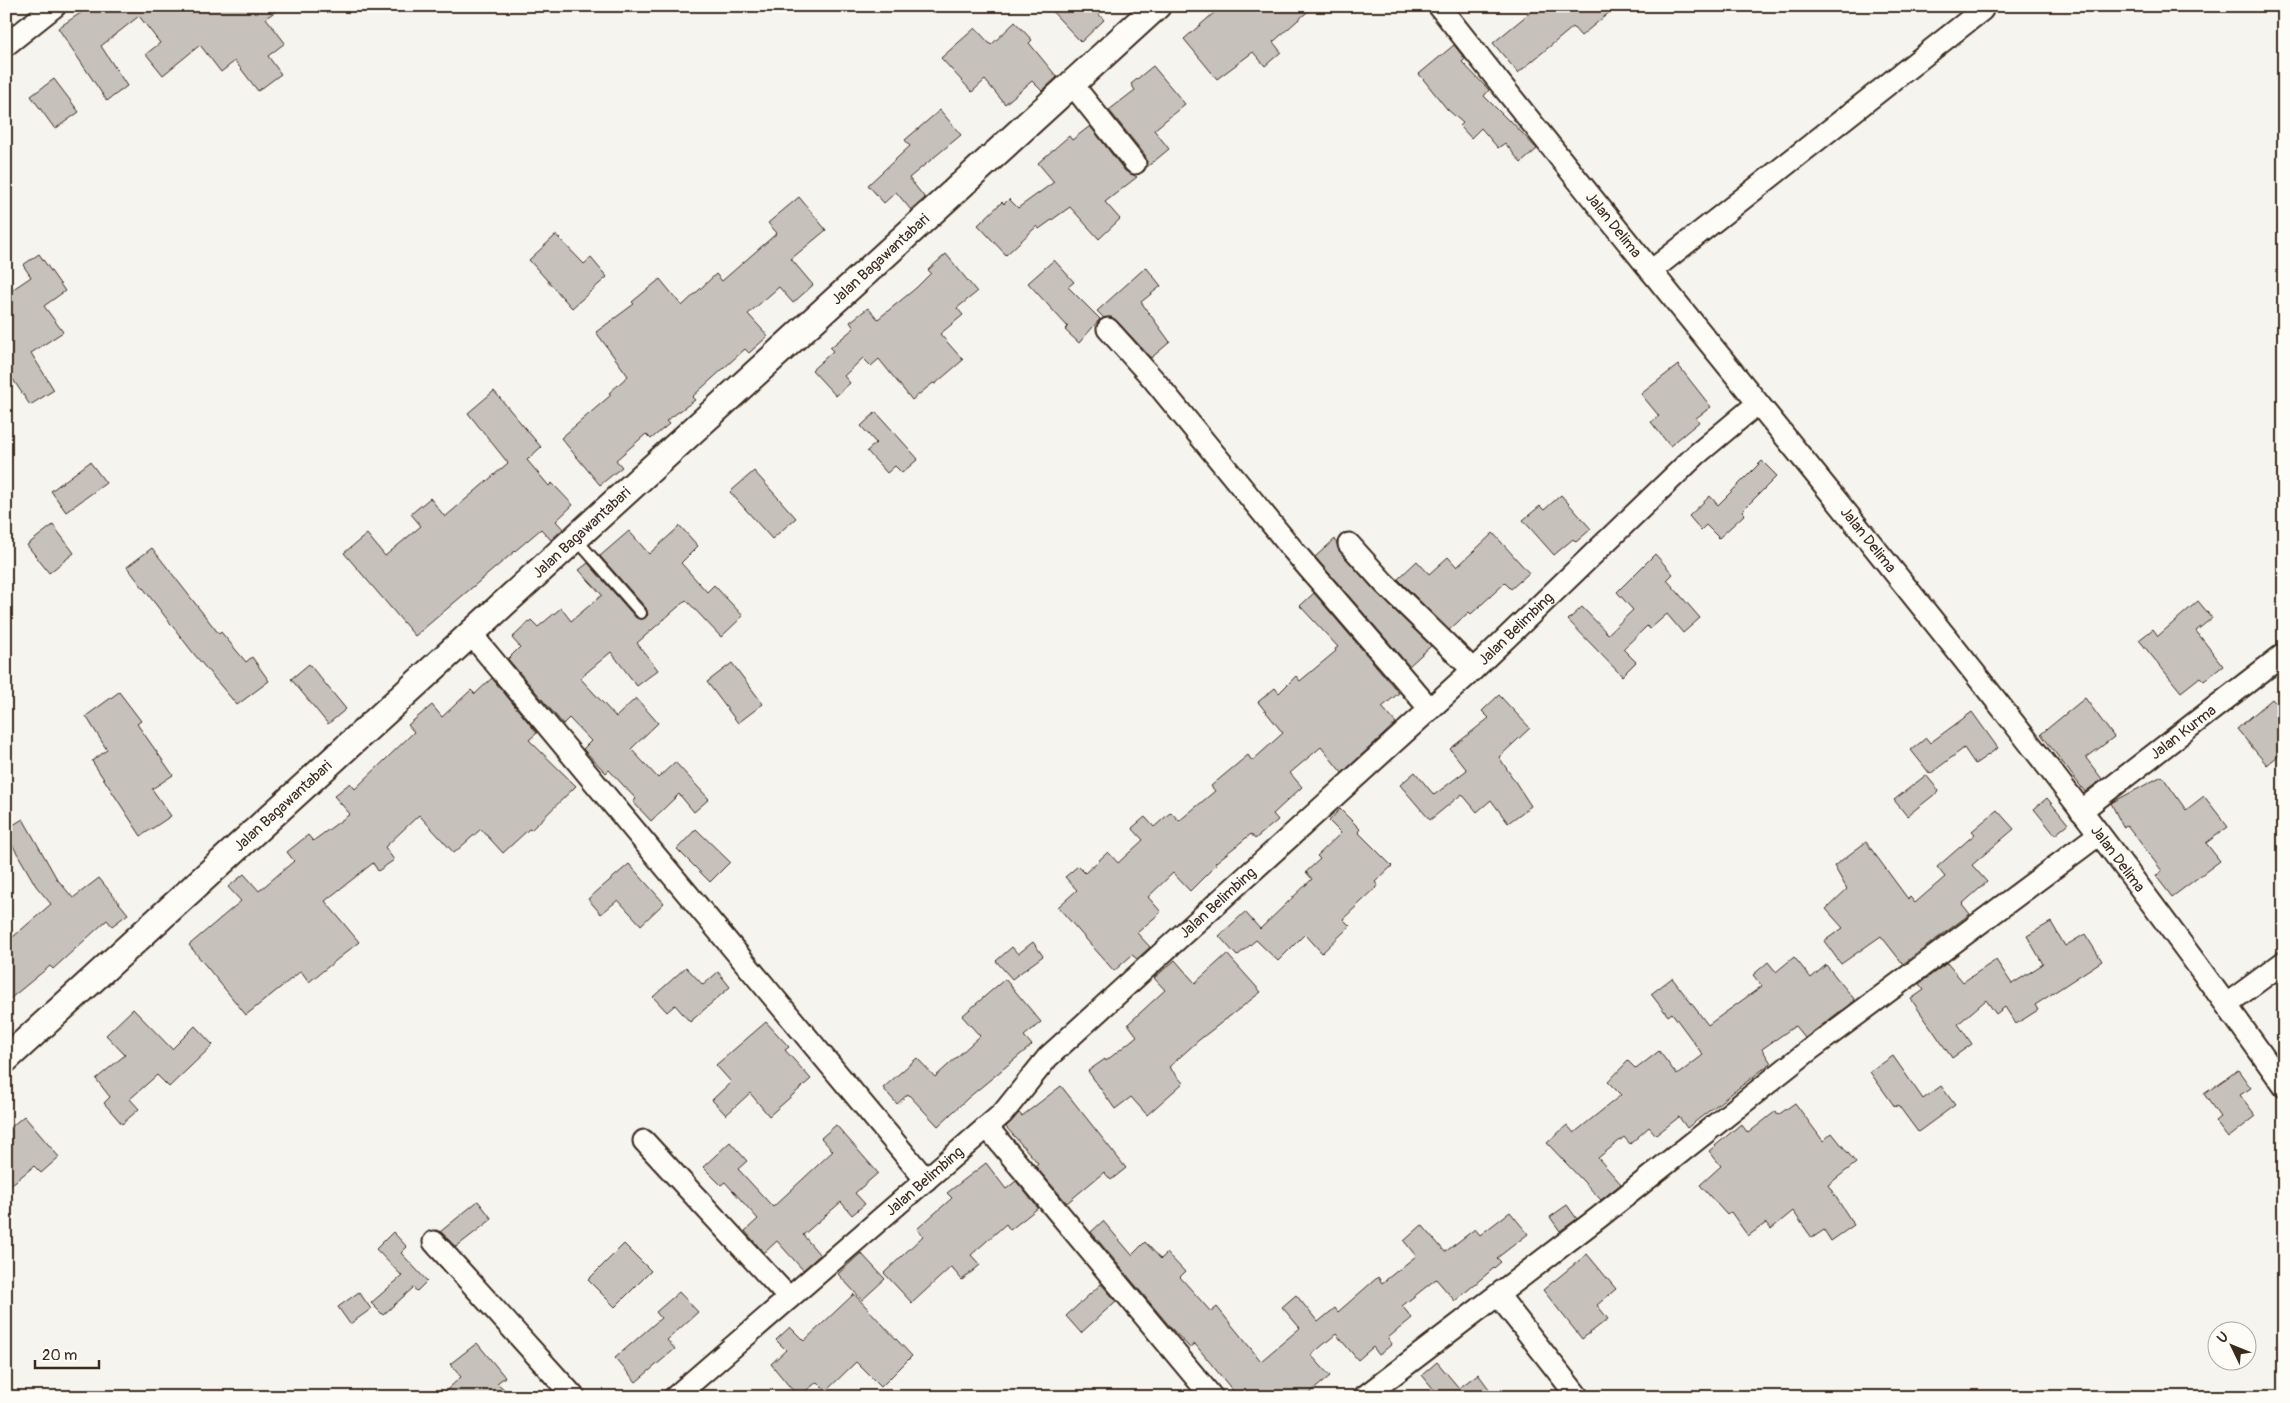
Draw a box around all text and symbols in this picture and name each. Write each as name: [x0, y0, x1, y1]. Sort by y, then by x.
street label: Jalan Delima: [1581, 188, 1646, 262]
street label: Jalan Bagawantabari: [828, 210, 934, 309]
street label: Jalan Bagawantabari: [529, 483, 635, 583]
street label: Jalan Delima: [1836, 503, 1900, 577]
street label: Jalan Belimbing: [1475, 589, 1558, 670]
street label: Jalan Kurma: [2147, 701, 2220, 764]
street label: Jalan Bagawantabari: [230, 756, 336, 856]
street label: Jalan Delima: [2086, 822, 2149, 896]
street label: Jalan Belimbing: [1176, 863, 1260, 943]
street label: Jalan Belimbing: [882, 1142, 968, 1220]
north arrow: [2208, 1320, 2258, 1370]
text: U: [2213, 1328, 2232, 1347]
scale bar: [35, 1338, 99, 1370]
text: 20 m: [42, 1346, 77, 1365]

